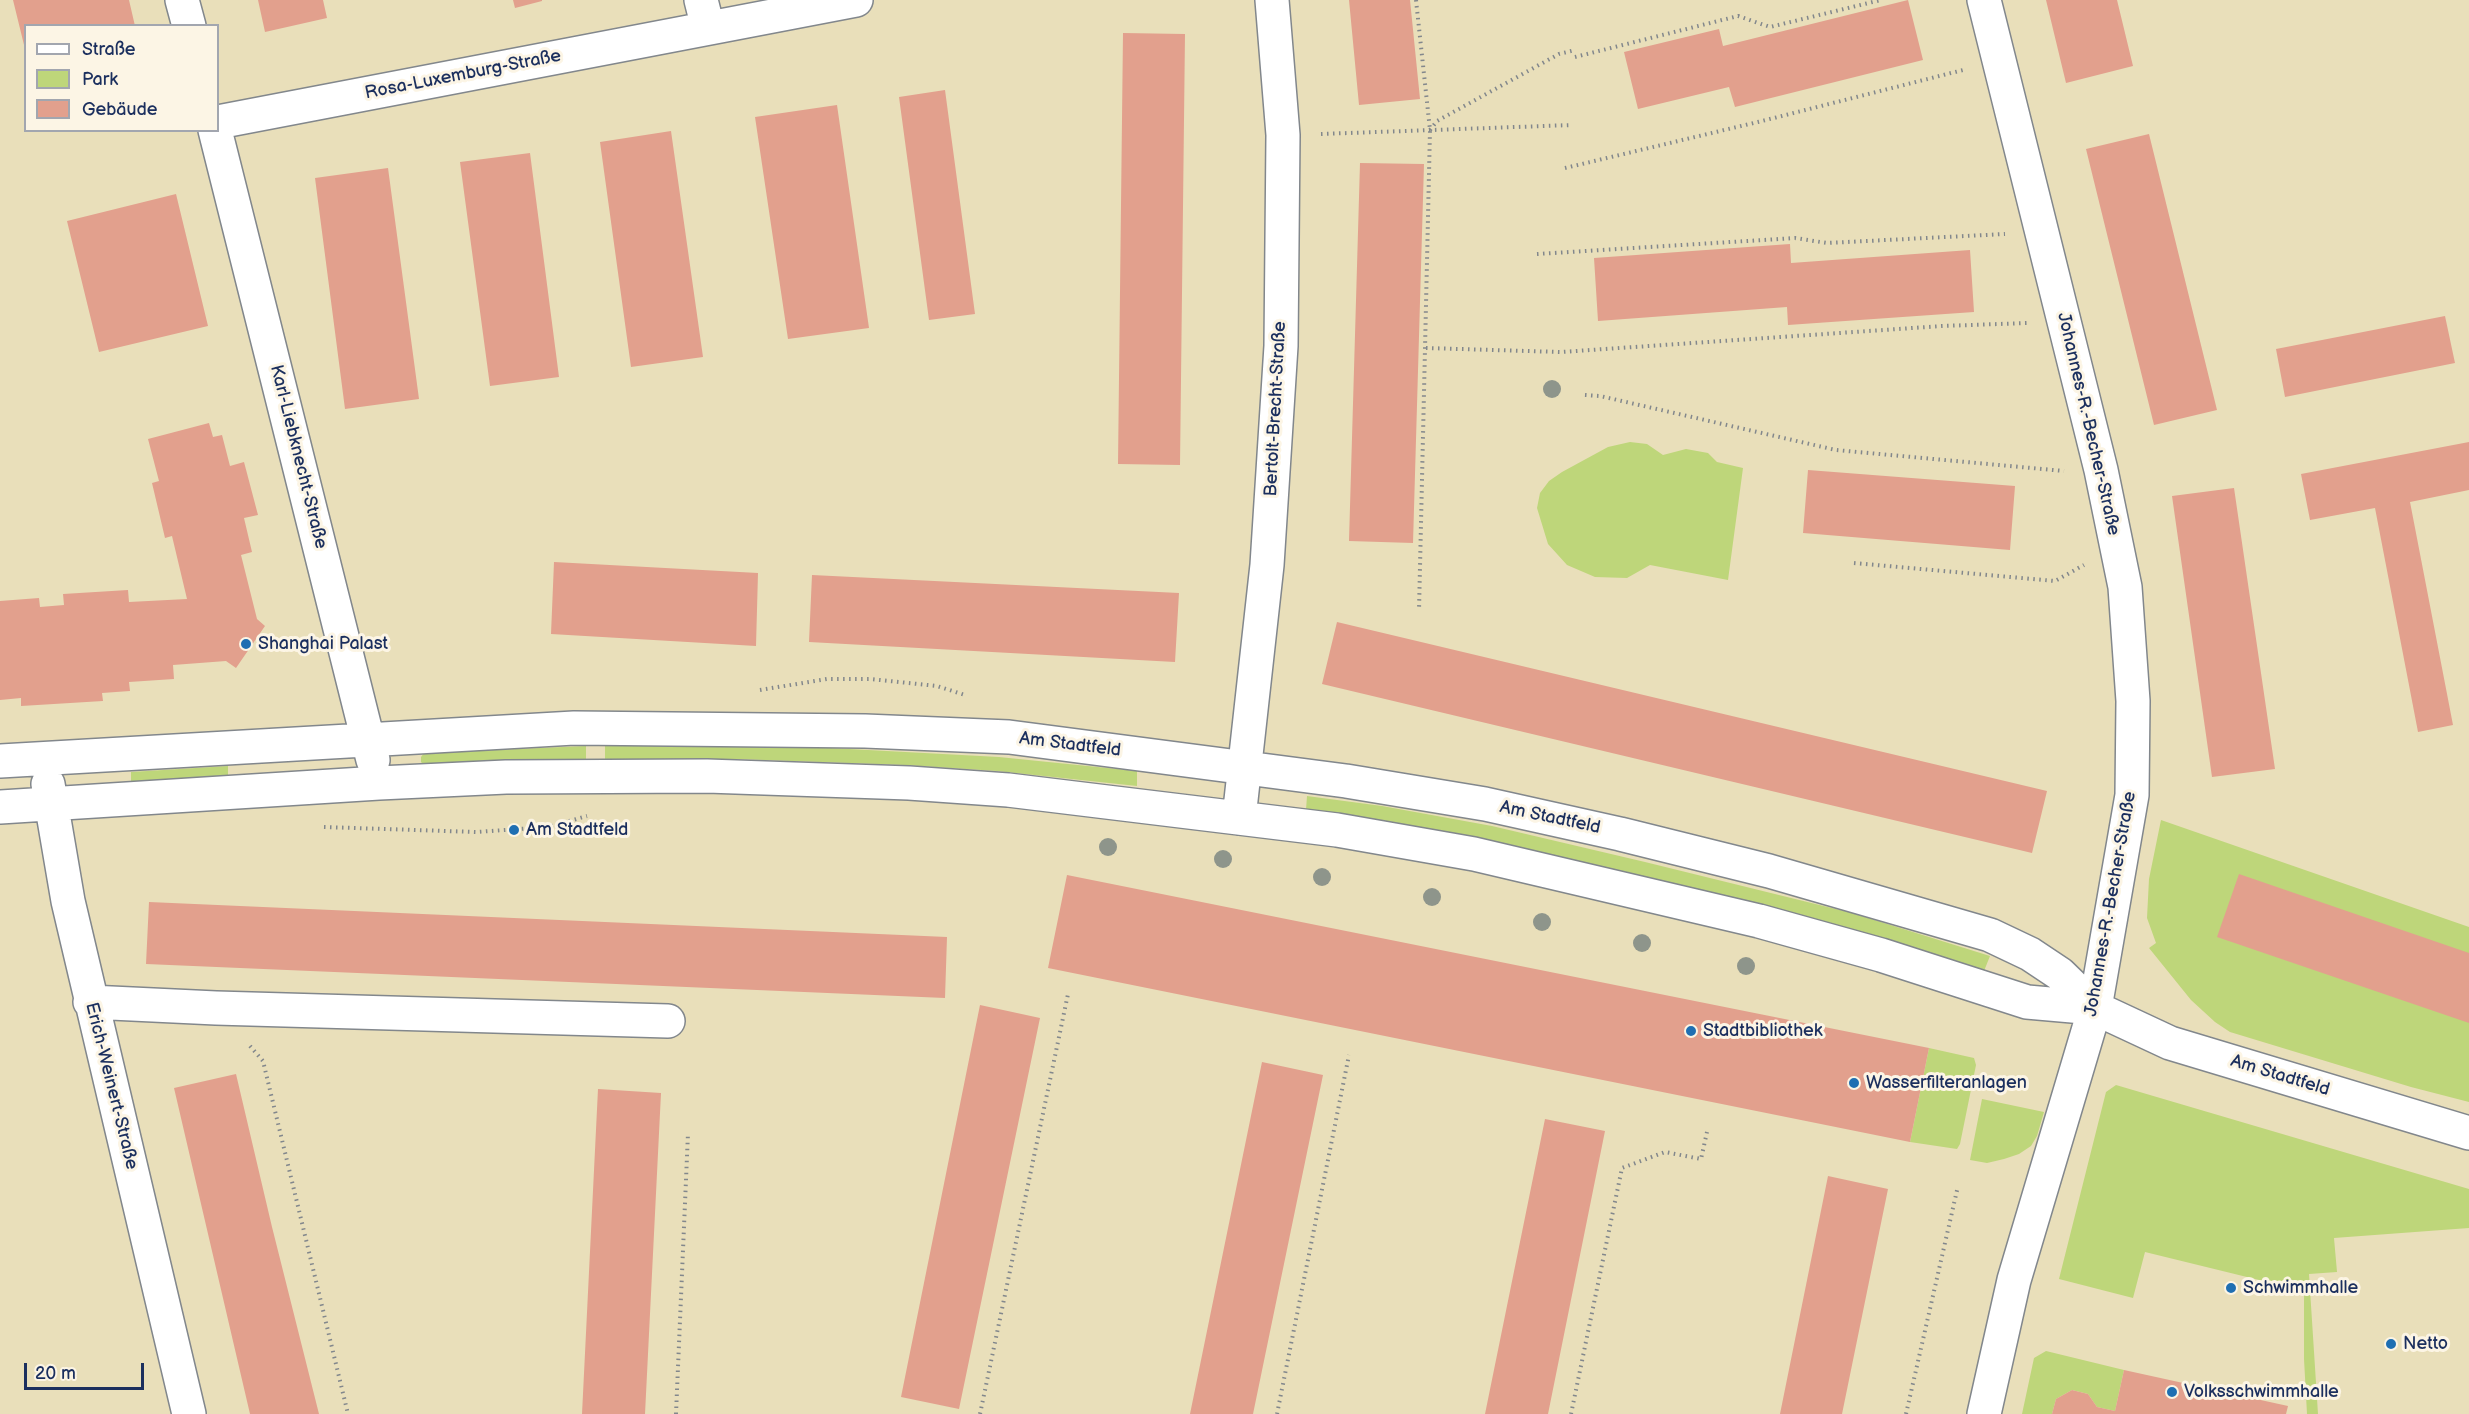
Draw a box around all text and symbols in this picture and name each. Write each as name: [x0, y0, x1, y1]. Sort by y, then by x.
legend: [24, 24, 219, 132]
text: Straße: [82, 39, 135, 60]
street label: Rosa-Luxemburg-Straße: [363, 45, 563, 105]
text: Park: [82, 69, 118, 90]
text: Gebäude: [82, 99, 158, 120]
street label: Johannes-R.-Becher-Straße: [2052, 310, 2124, 538]
street label: Bertolt-Brecht-Straße: [1261, 321, 1291, 497]
street label: Karl-Liebknecht-Straße: [265, 363, 331, 551]
place label: Shanghai Palast: [258, 633, 388, 655]
marker: Shanghai Palast: [239, 637, 253, 651]
street label: Am Stadtfeld: [1018, 728, 1122, 762]
street label: Johannes-R.-Becher-Straße: [2081, 790, 2141, 1018]
street label: Am Stadtfeld: [1498, 797, 1602, 839]
place label: Am Stadtfeld: [526, 819, 628, 841]
marker: Am Stadtfeld: [507, 823, 521, 837]
street label: Erich-Weinert-Straße: [80, 1000, 142, 1172]
place label: Stadtbibliothek: [1703, 1020, 1823, 1042]
marker: Stadtbibliothek: [1684, 1024, 1698, 1038]
street label: Am Stadtfeld: [2228, 1051, 2332, 1101]
place label: Wasserfilteranlagen: [1866, 1072, 2027, 1094]
marker: Wasserfilteranlagen: [1847, 1076, 1861, 1090]
place label: Schwimmhalle: [2243, 1277, 2358, 1299]
marker: Schwimmhalle: [2224, 1281, 2238, 1295]
place label: Netto: [2403, 1333, 2448, 1355]
marker: Netto: [2384, 1337, 2398, 1351]
scale bar: [27, 1351, 147, 1389]
text: 20 m: [35, 1363, 76, 1384]
place label: Volksschwimmhalle: [2184, 1381, 2339, 1403]
marker: Volksschwimmhalle: [2165, 1385, 2179, 1399]

